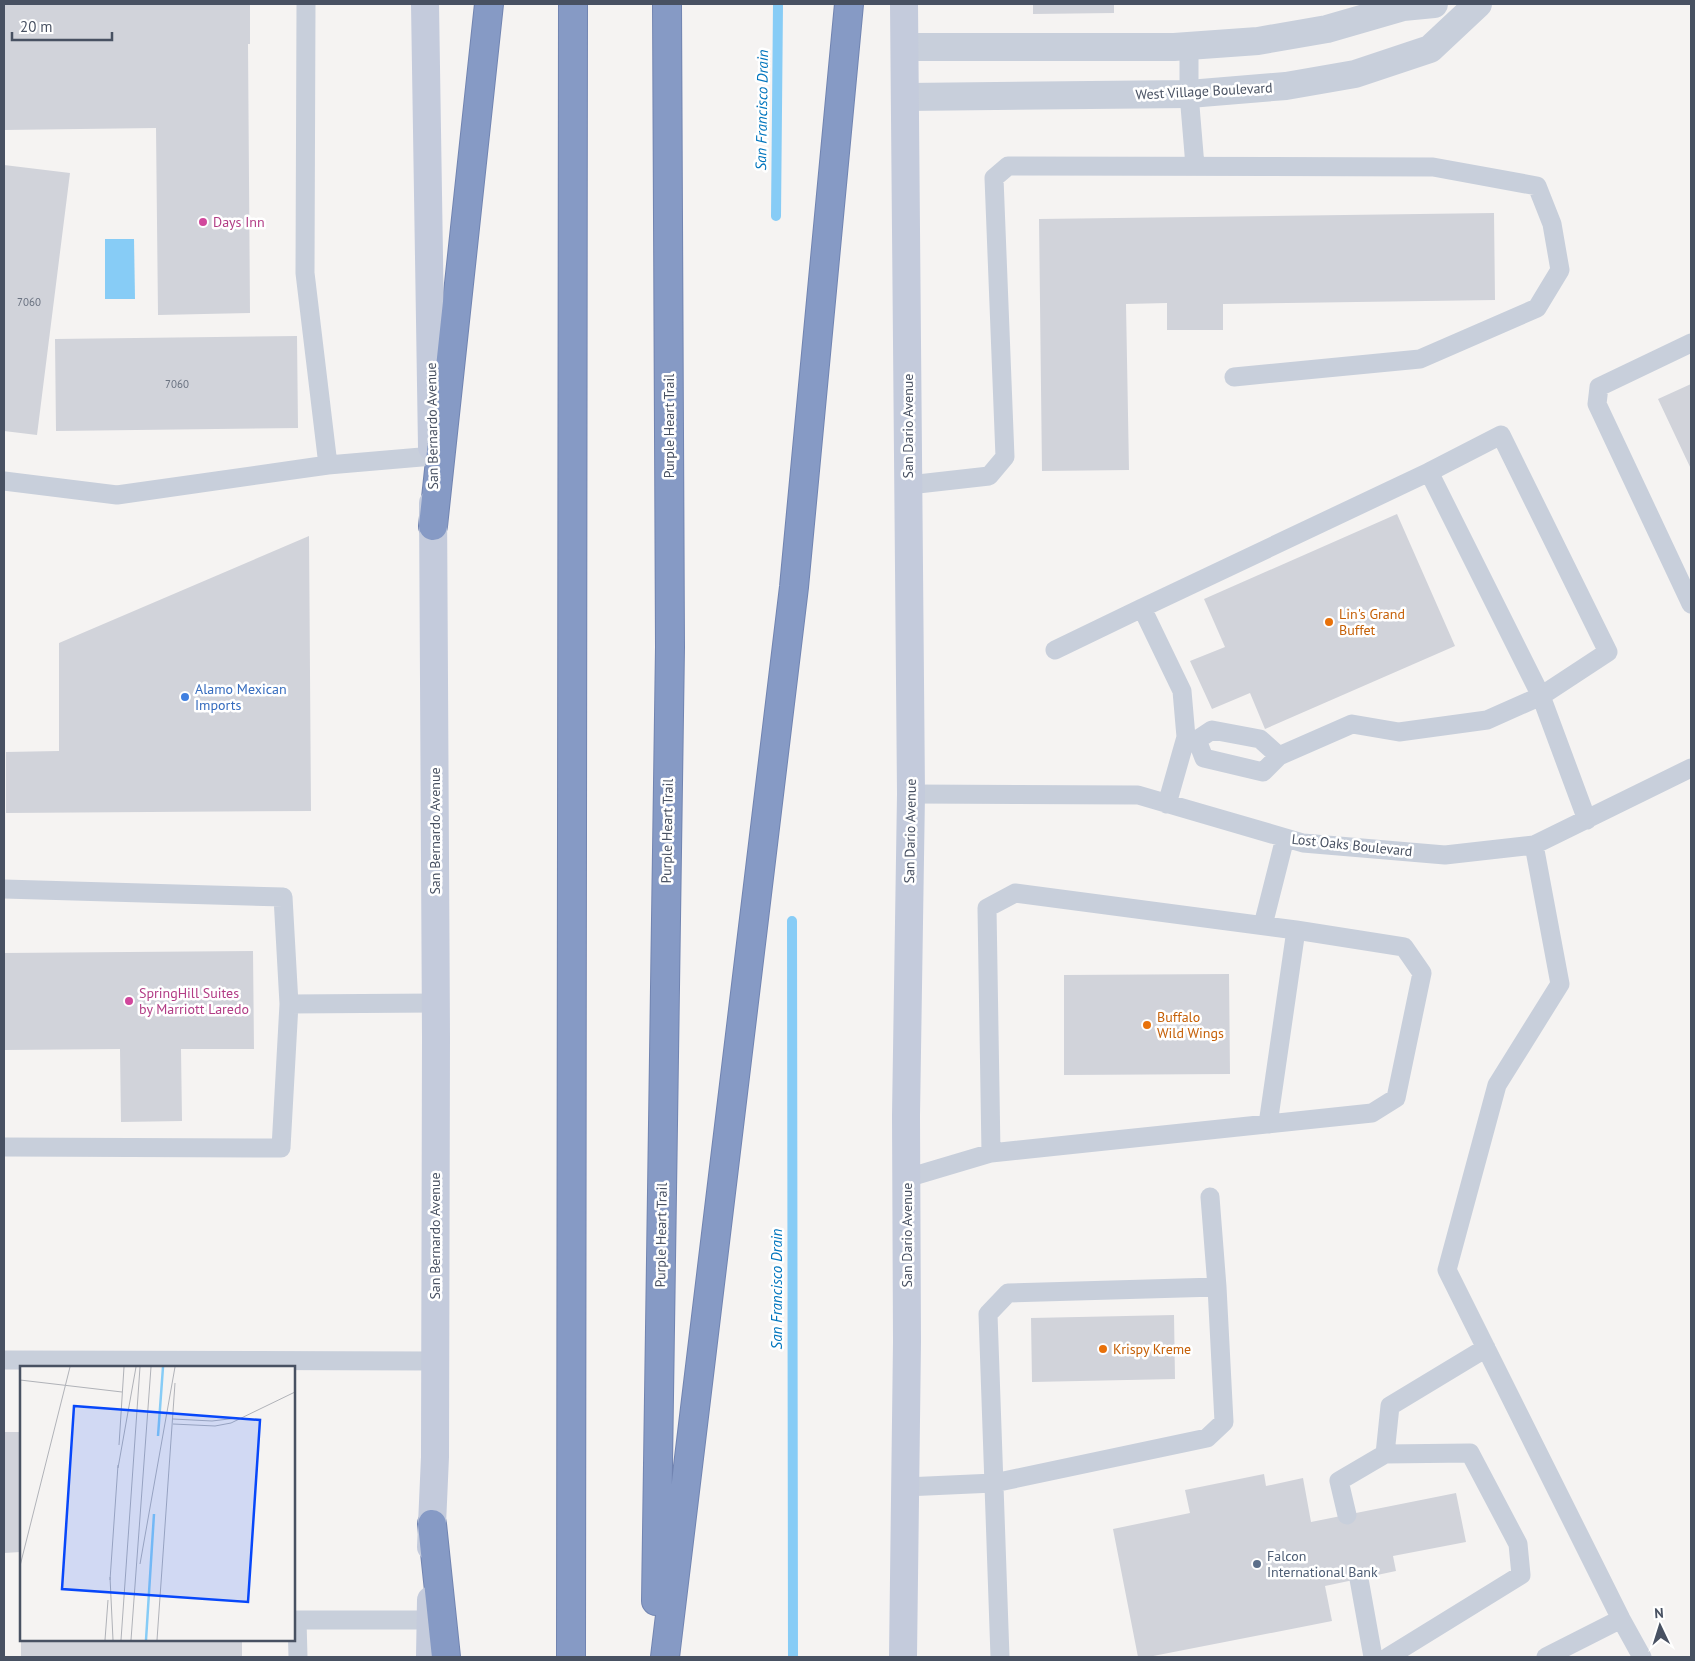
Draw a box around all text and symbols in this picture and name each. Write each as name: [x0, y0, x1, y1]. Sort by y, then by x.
scale bar: [12, 10, 112, 42]
text: 20 m: [20, 17, 53, 36]
water label: San Francisco Drain: [751, 49, 772, 171]
street label: West Village Boulevard: [1135, 78, 1273, 104]
place label: Days Inn: [213, 213, 265, 231]
marker: Days Inn: [197, 216, 209, 228]
house number: 7060: [17, 295, 41, 309]
street label: San Bernardo Avenue: [422, 362, 442, 490]
street label: Purple Heart Trail: [660, 374, 678, 478]
street label: San Dario Avenue: [899, 374, 917, 478]
house number: 7060: [165, 377, 189, 391]
place label: Lin's Grand Buffet: [1339, 605, 1405, 639]
marker: Lin's Grand Buffet: [1323, 616, 1335, 628]
place label: Alamo Mexican Imports: [195, 680, 287, 714]
marker: Alamo Mexican Imports: [179, 691, 191, 703]
street label: San Bernardo Avenue: [426, 767, 444, 895]
street label: Purple Heart Trail: [657, 778, 677, 884]
street label: San Dario Avenue: [900, 778, 920, 884]
street label: Lost Oaks Boulevard: [1291, 830, 1413, 860]
place label: SpringHill Suites by Marriott Laredo: [139, 984, 249, 1018]
marker: SpringHill Suites by Marriott Laredo: [123, 995, 135, 1007]
place label: Buffalo Wild Wings: [1157, 1008, 1224, 1042]
marker: Buffalo Wild Wings: [1141, 1019, 1153, 1031]
street label: San Bernardo Avenue: [426, 1172, 444, 1300]
street label: Purple Heart Trail: [651, 1182, 671, 1288]
street label: San Dario Avenue: [898, 1183, 916, 1287]
water label: San Francisco Drain: [767, 1228, 786, 1349]
place label: Krispy Kreme: [1113, 1340, 1191, 1358]
marker: Krispy Kreme: [1097, 1343, 1109, 1355]
inset map: [20, 1366, 295, 1641]
place label: Falcon International Bank: [1267, 1547, 1378, 1581]
marker: Falcon International Bank: [1251, 1558, 1263, 1570]
north arrow: [1635, 1601, 1685, 1651]
text: N: [1654, 1604, 1664, 1622]

